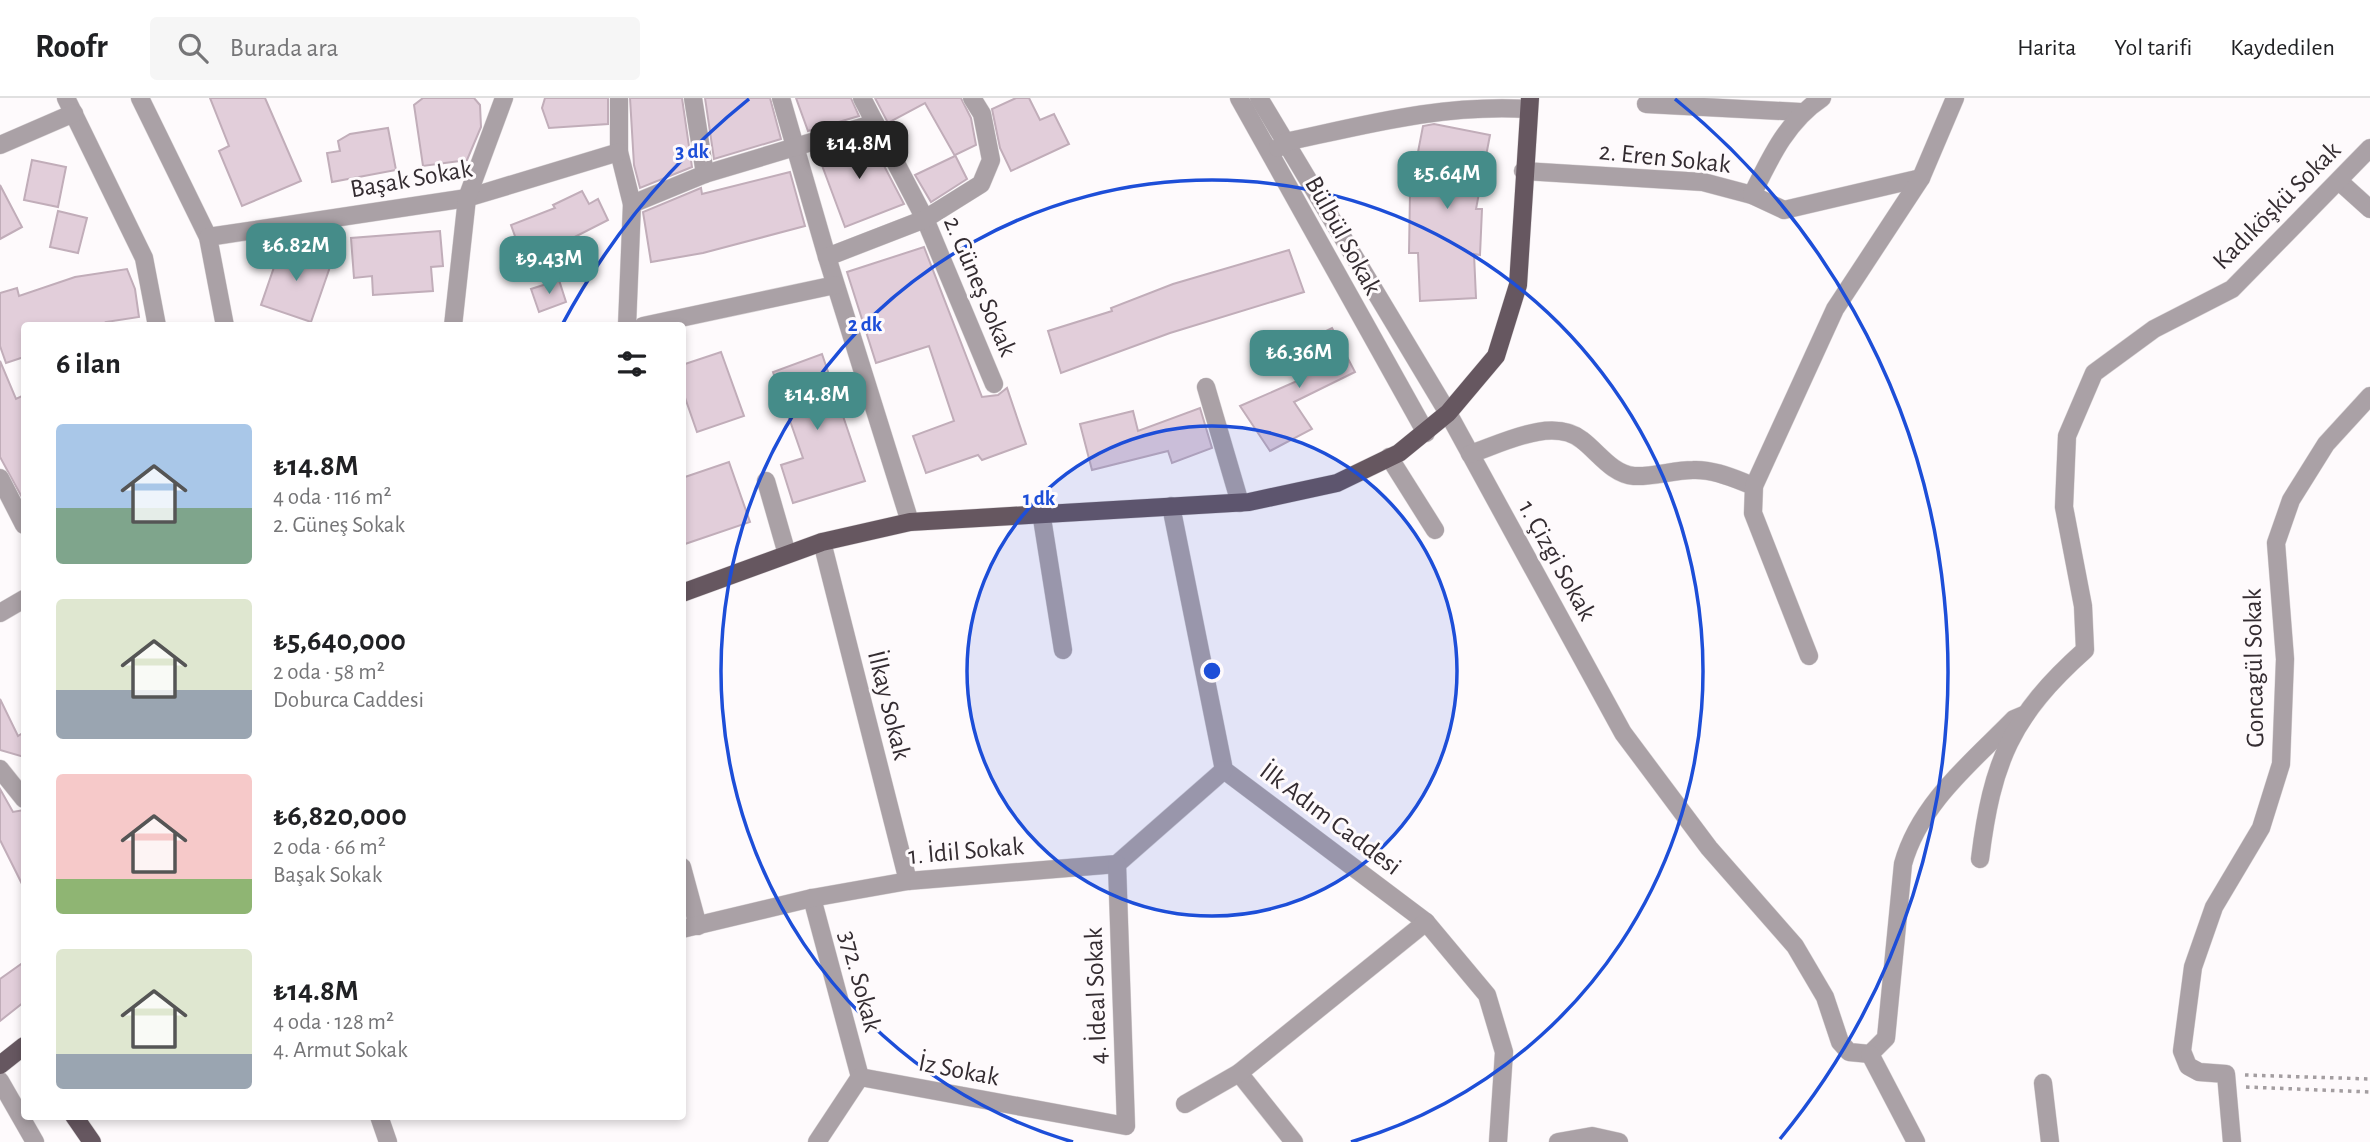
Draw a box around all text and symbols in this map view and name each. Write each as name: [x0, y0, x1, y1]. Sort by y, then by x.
search box: [150, 17, 640, 80]
icon: search: [174, 29, 212, 67]
text: Roofr: [35, 31, 108, 64]
text: Burada ara: [230, 35, 338, 61]
text: Harita: [2017, 36, 2076, 60]
text: Yol tarifi: [2114, 36, 2192, 60]
text: Kaydedilen: [2230, 36, 2335, 60]
pin: ₺14.8M: [802, 122, 916, 181]
text: ₺14.8M: [826, 132, 892, 155]
street label: Kadıköşkü Sokak: [2208, 137, 2346, 275]
street label: 2. Eren Sokak: [1598, 138, 1732, 178]
text: 3 dk: [675, 141, 709, 162]
pin: ₺5.64M: [1390, 152, 1504, 211]
street label: Başak Sokak: [348, 155, 474, 203]
text: ₺5.64M: [1413, 162, 1481, 185]
street label: Bülbül Sokak: [1300, 172, 1386, 299]
street label: 2. Güneş Sokak: [939, 213, 1021, 360]
pin: ₺6.82M: [239, 223, 353, 283]
text: ₺6.82M: [262, 234, 330, 257]
pin: ₺9.43M: [492, 236, 606, 296]
text: ₺9.43M: [515, 247, 583, 270]
text: 2 dk: [848, 314, 883, 335]
pin: ₺6.36M: [1242, 330, 1356, 390]
text: ₺6.36M: [1266, 341, 1332, 364]
icon: filters: [613, 345, 651, 383]
text: 6 ilan: [56, 349, 121, 379]
pin: ₺14.8M: [760, 372, 874, 432]
text: ₺14.8M: [784, 383, 850, 406]
text: ₺14.8M: [273, 451, 359, 481]
icon: home: [112, 452, 196, 536]
text: 4 oda · 116 m²: [273, 486, 391, 509]
text: 1 dk: [1023, 488, 1056, 509]
street label: 1. Çizgi Sokak: [1514, 496, 1601, 625]
text: 2. Güneş Sokak: [273, 514, 405, 537]
street label: Goncagül Sokak: [2240, 588, 2268, 748]
text: ₺5,640,000: [273, 626, 406, 656]
icon: home: [112, 627, 196, 711]
street label: İlkay Sokak: [863, 648, 916, 763]
centre of rings: [1200, 659, 1224, 683]
text: 2 oda · 58 m²: [273, 661, 385, 684]
text: Doburca Caddesi: [273, 689, 424, 712]
street label: İlk Adım Caddesi: [1255, 757, 1406, 880]
text: ₺6,820,000: [273, 801, 407, 831]
icon: home: [112, 802, 196, 886]
street label: 1. İdil Sokak: [907, 832, 1025, 869]
text: 2 oda · 66 m²: [273, 836, 386, 859]
text: Başak Sokak: [273, 864, 382, 887]
street label: 4. İdeal Sokak: [1080, 927, 1111, 1065]
street label: 372. Sokak: [834, 928, 886, 1035]
text: ₺14.8M: [273, 976, 359, 1006]
icon: home: [112, 977, 196, 1061]
text: 4 oda · 128 m²: [273, 1011, 394, 1034]
text: 4. Armut Sokak: [273, 1039, 408, 1062]
street label: İz Sokak: [916, 1048, 1002, 1091]

